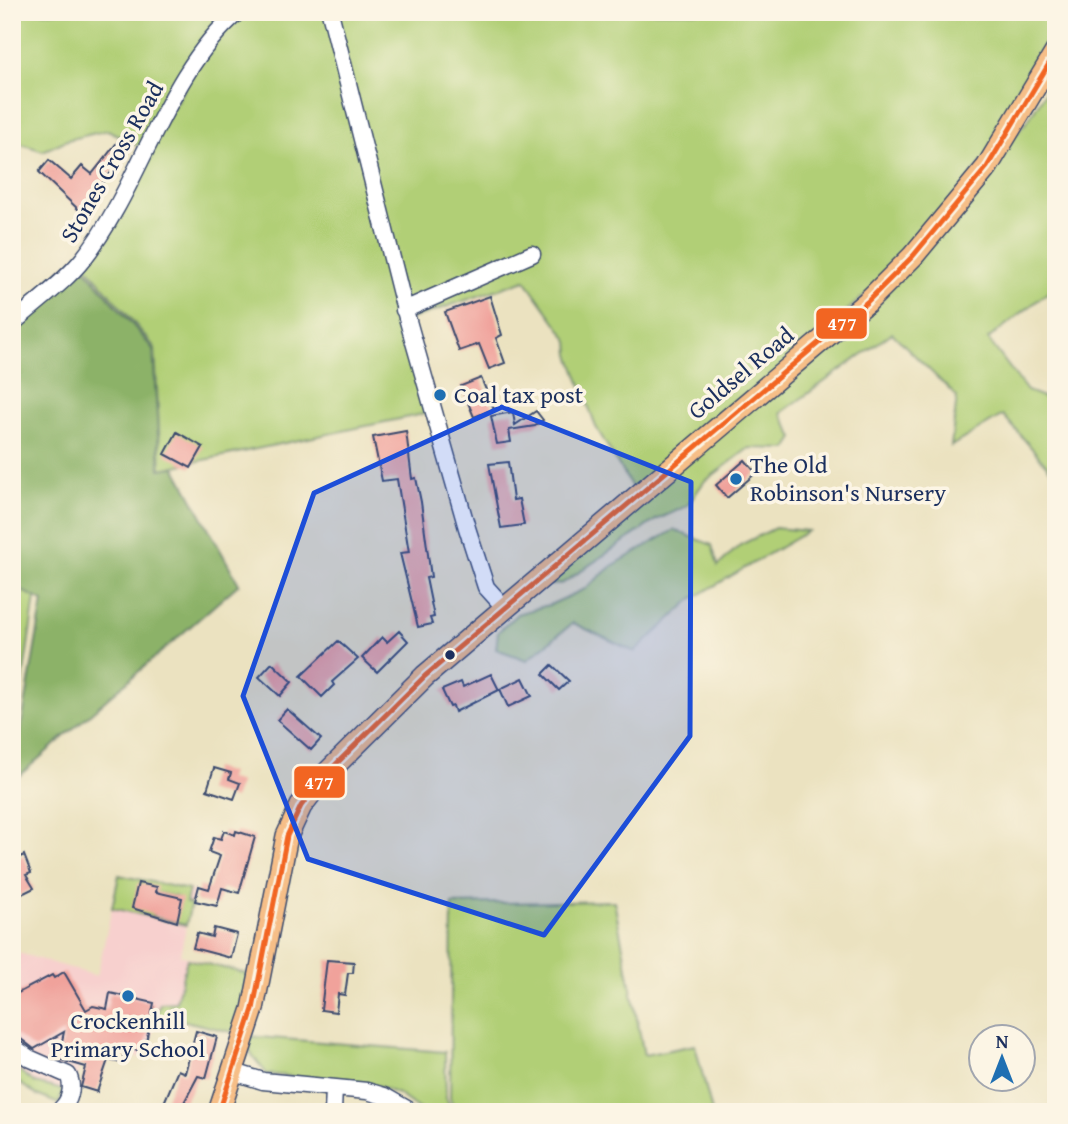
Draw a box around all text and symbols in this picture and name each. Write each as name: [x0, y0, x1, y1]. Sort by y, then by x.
street label: Stones Cross Road: [51, 74, 172, 249]
line badge: 477: [815, 307, 868, 340]
text: 477: [827, 309, 857, 337]
street label: Goldsel Road: [680, 318, 801, 427]
place label: Coal tax post: [454, 377, 584, 412]
marker: Coal tax post: [432, 387, 448, 403]
place label: The Old Robinson's Nursery: [750, 447, 946, 510]
marker: The Old Robinson's Nursery: [728, 471, 744, 487]
unlabelled marker: [443, 648, 457, 662]
line badge: 477: [293, 765, 346, 799]
text: 477: [304, 768, 334, 796]
marker: Crockenhill Primary School: [120, 988, 136, 1004]
place label: Crockenhill Primary School: [51, 1003, 205, 1066]
north arrow: [967, 1023, 1036, 1092]
text: N: [996, 1027, 1009, 1055]

